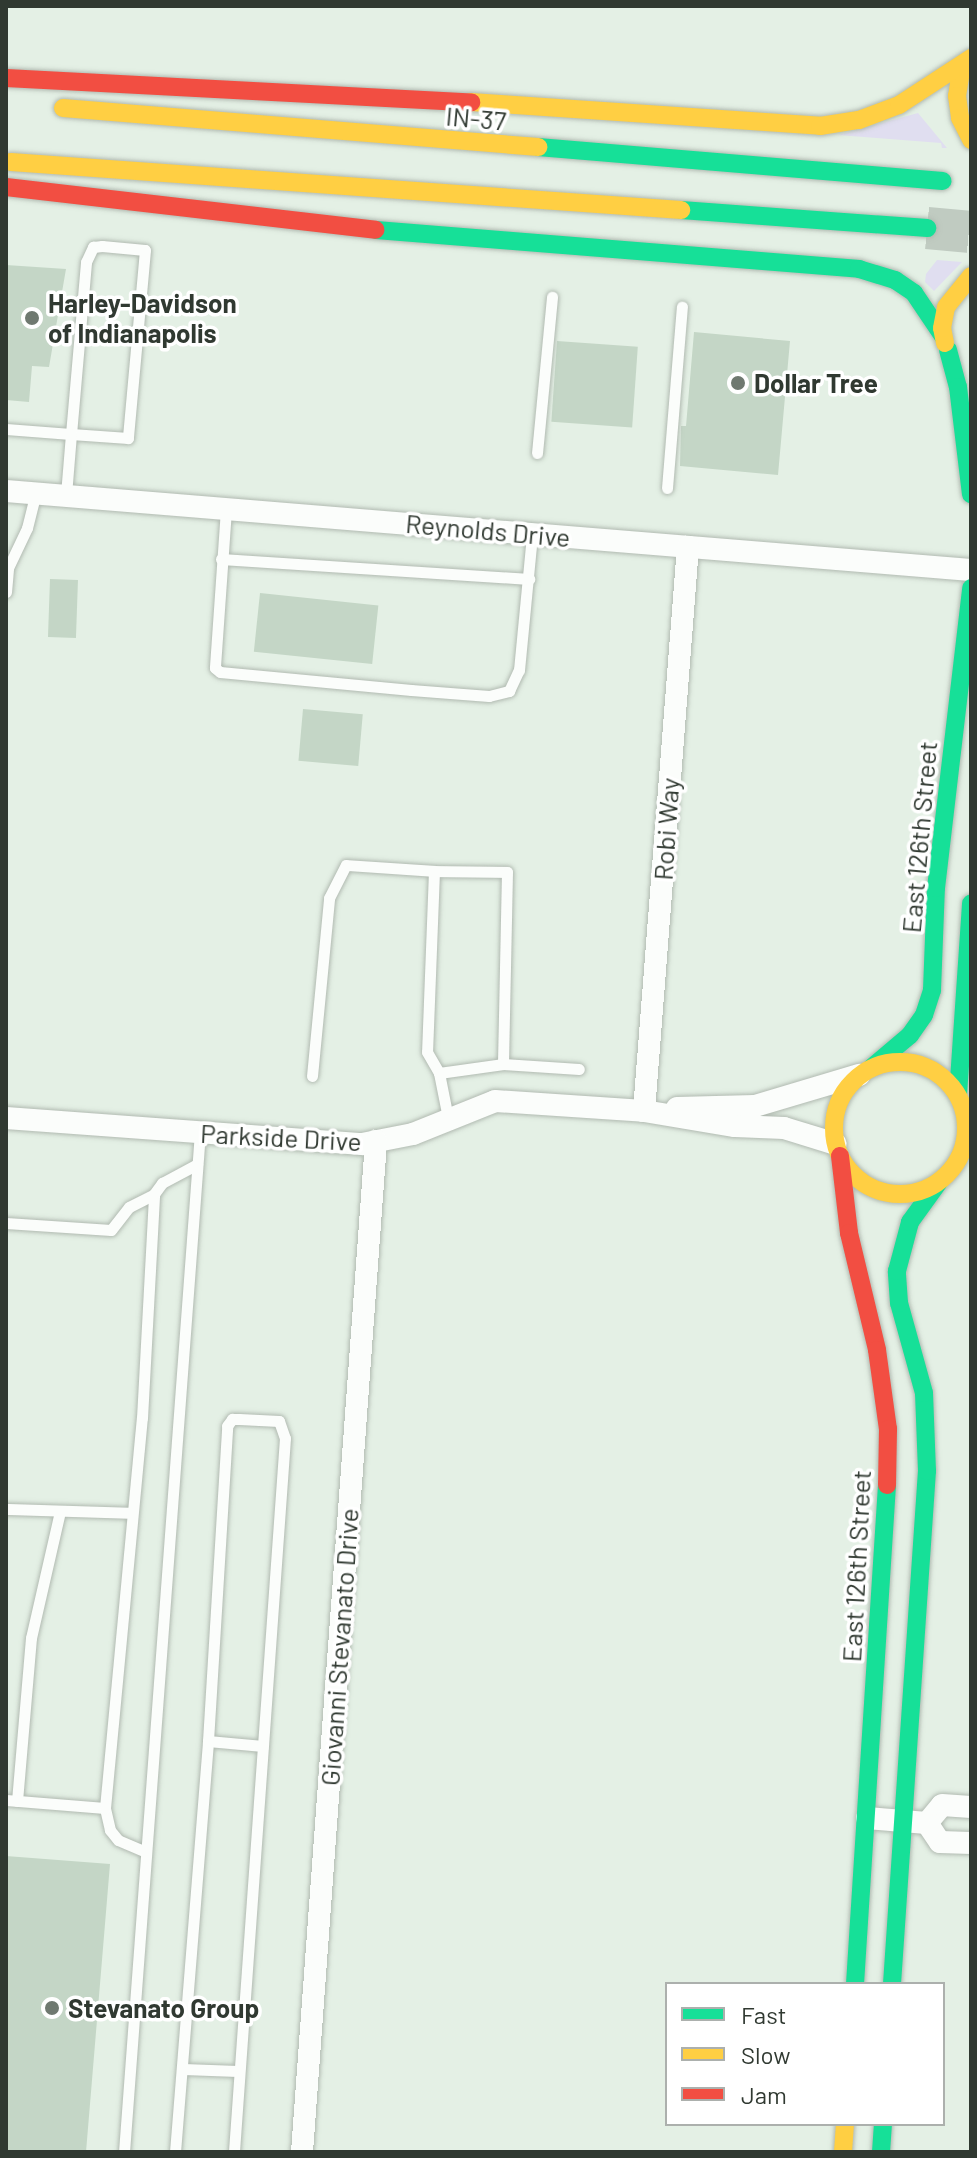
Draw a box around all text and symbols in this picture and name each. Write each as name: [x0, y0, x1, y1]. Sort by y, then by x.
street label: IN-37: [445, 100, 507, 136]
place label: Harley-Davidson of Indianapolis: [48, 287, 237, 348]
marker: Harley-Davidson of Indianapolis: [23, 309, 41, 327]
place label: Dollar Tree: [754, 367, 878, 399]
marker: Dollar Tree: [729, 374, 747, 392]
street label: Reynolds Drive: [404, 507, 572, 553]
street label: East 126th Street: [895, 740, 943, 934]
street label: Robi Way: [647, 777, 685, 881]
street label: Parkside Drive: [200, 1117, 362, 1157]
street label: East 126th Street: [835, 1469, 877, 1663]
street label: Giovanni Stevanato Drive: [314, 1507, 364, 1787]
legend: [665, 1982, 945, 2126]
place label: Stevanato Group: [68, 1992, 259, 2024]
marker: Stevanato Group: [43, 1999, 61, 2017]
text: Fast: [741, 2000, 786, 2029]
text: Slow: [741, 2040, 790, 2069]
text: Jam: [741, 2080, 787, 2109]

